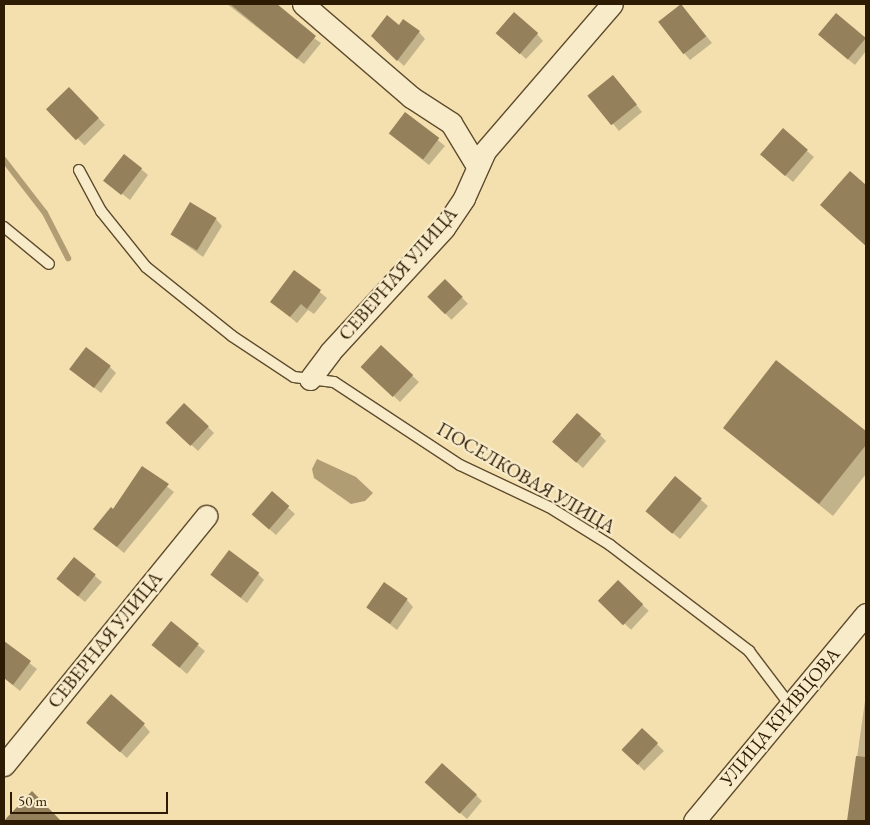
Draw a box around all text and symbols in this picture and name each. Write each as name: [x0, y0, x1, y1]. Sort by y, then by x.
street label: СЕВЕРНАЯ УЛИЦА: [334, 203, 462, 345]
street label: ПОСЕЛКОВАЯ УЛИЦА: [433, 418, 619, 538]
street label: СЕВЕРНАЯ УЛИЦА: [43, 567, 167, 713]
street label: УЛИЦА КРИВЦОВА: [715, 643, 845, 791]
scale bar: [12, 782, 170, 814]
text: 50 m: [18, 791, 47, 810]

